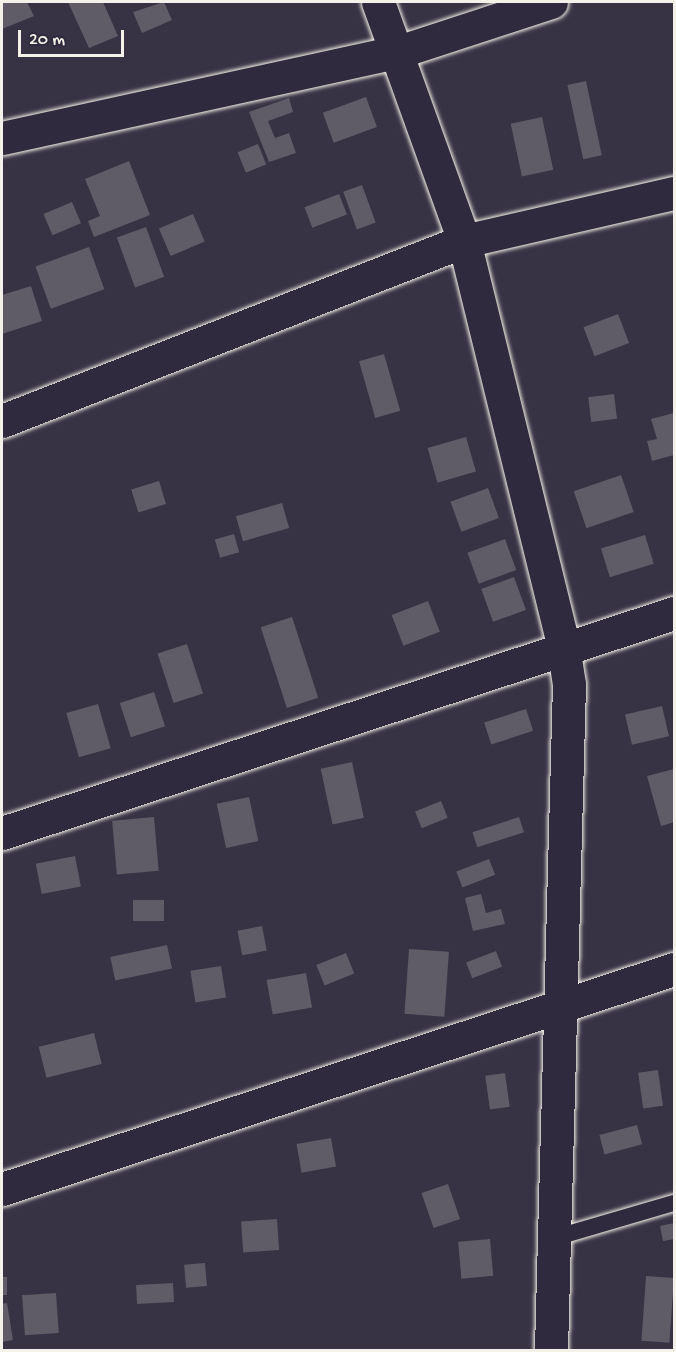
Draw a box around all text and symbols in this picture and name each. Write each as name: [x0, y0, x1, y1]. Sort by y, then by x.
scale bar: [21, 18, 128, 56]
text: 20 m: [29, 30, 65, 51]

